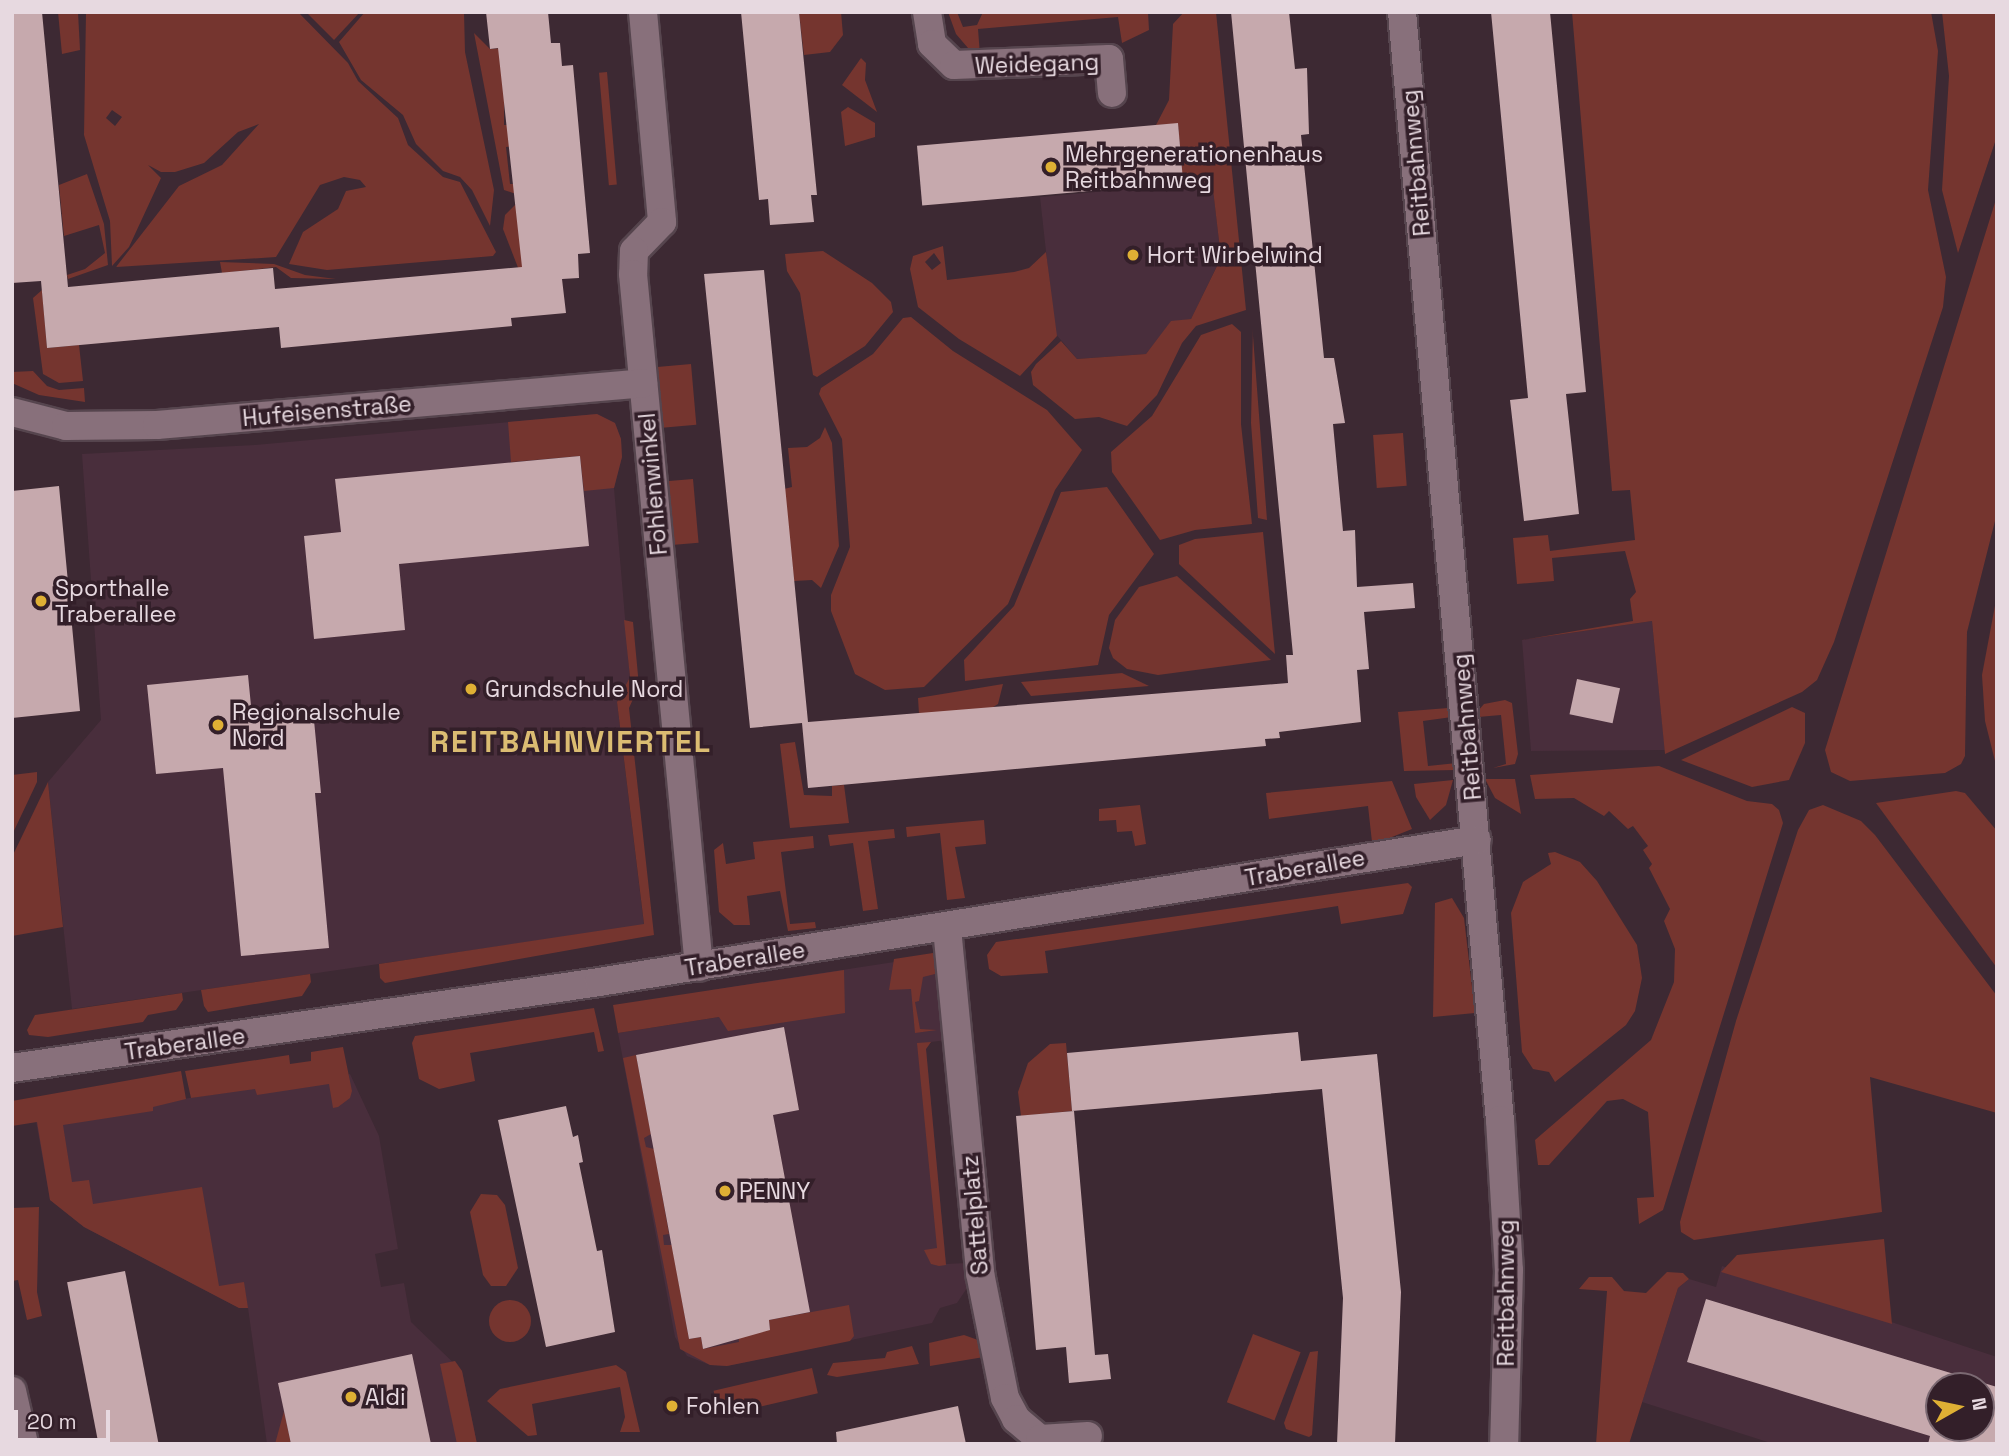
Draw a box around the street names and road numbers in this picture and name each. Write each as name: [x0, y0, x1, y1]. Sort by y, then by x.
street label: Weidegang: [974, 48, 1100, 80]
street label: Reitbahnweg: [1396, 89, 1436, 237]
street label: Hufeisenstraße: [241, 390, 413, 432]
street label: Fohlenwinkel: [633, 412, 673, 556]
street label: Reitbahnweg: [1447, 653, 1487, 801]
street label: Traberallee: [1243, 844, 1367, 892]
street label: Traberallee: [683, 936, 807, 982]
street label: Traberallee: [123, 1022, 247, 1066]
street label: Sattelplatz: [956, 1154, 994, 1276]
street label: Reitbahnweg: [1492, 1219, 1520, 1367]

